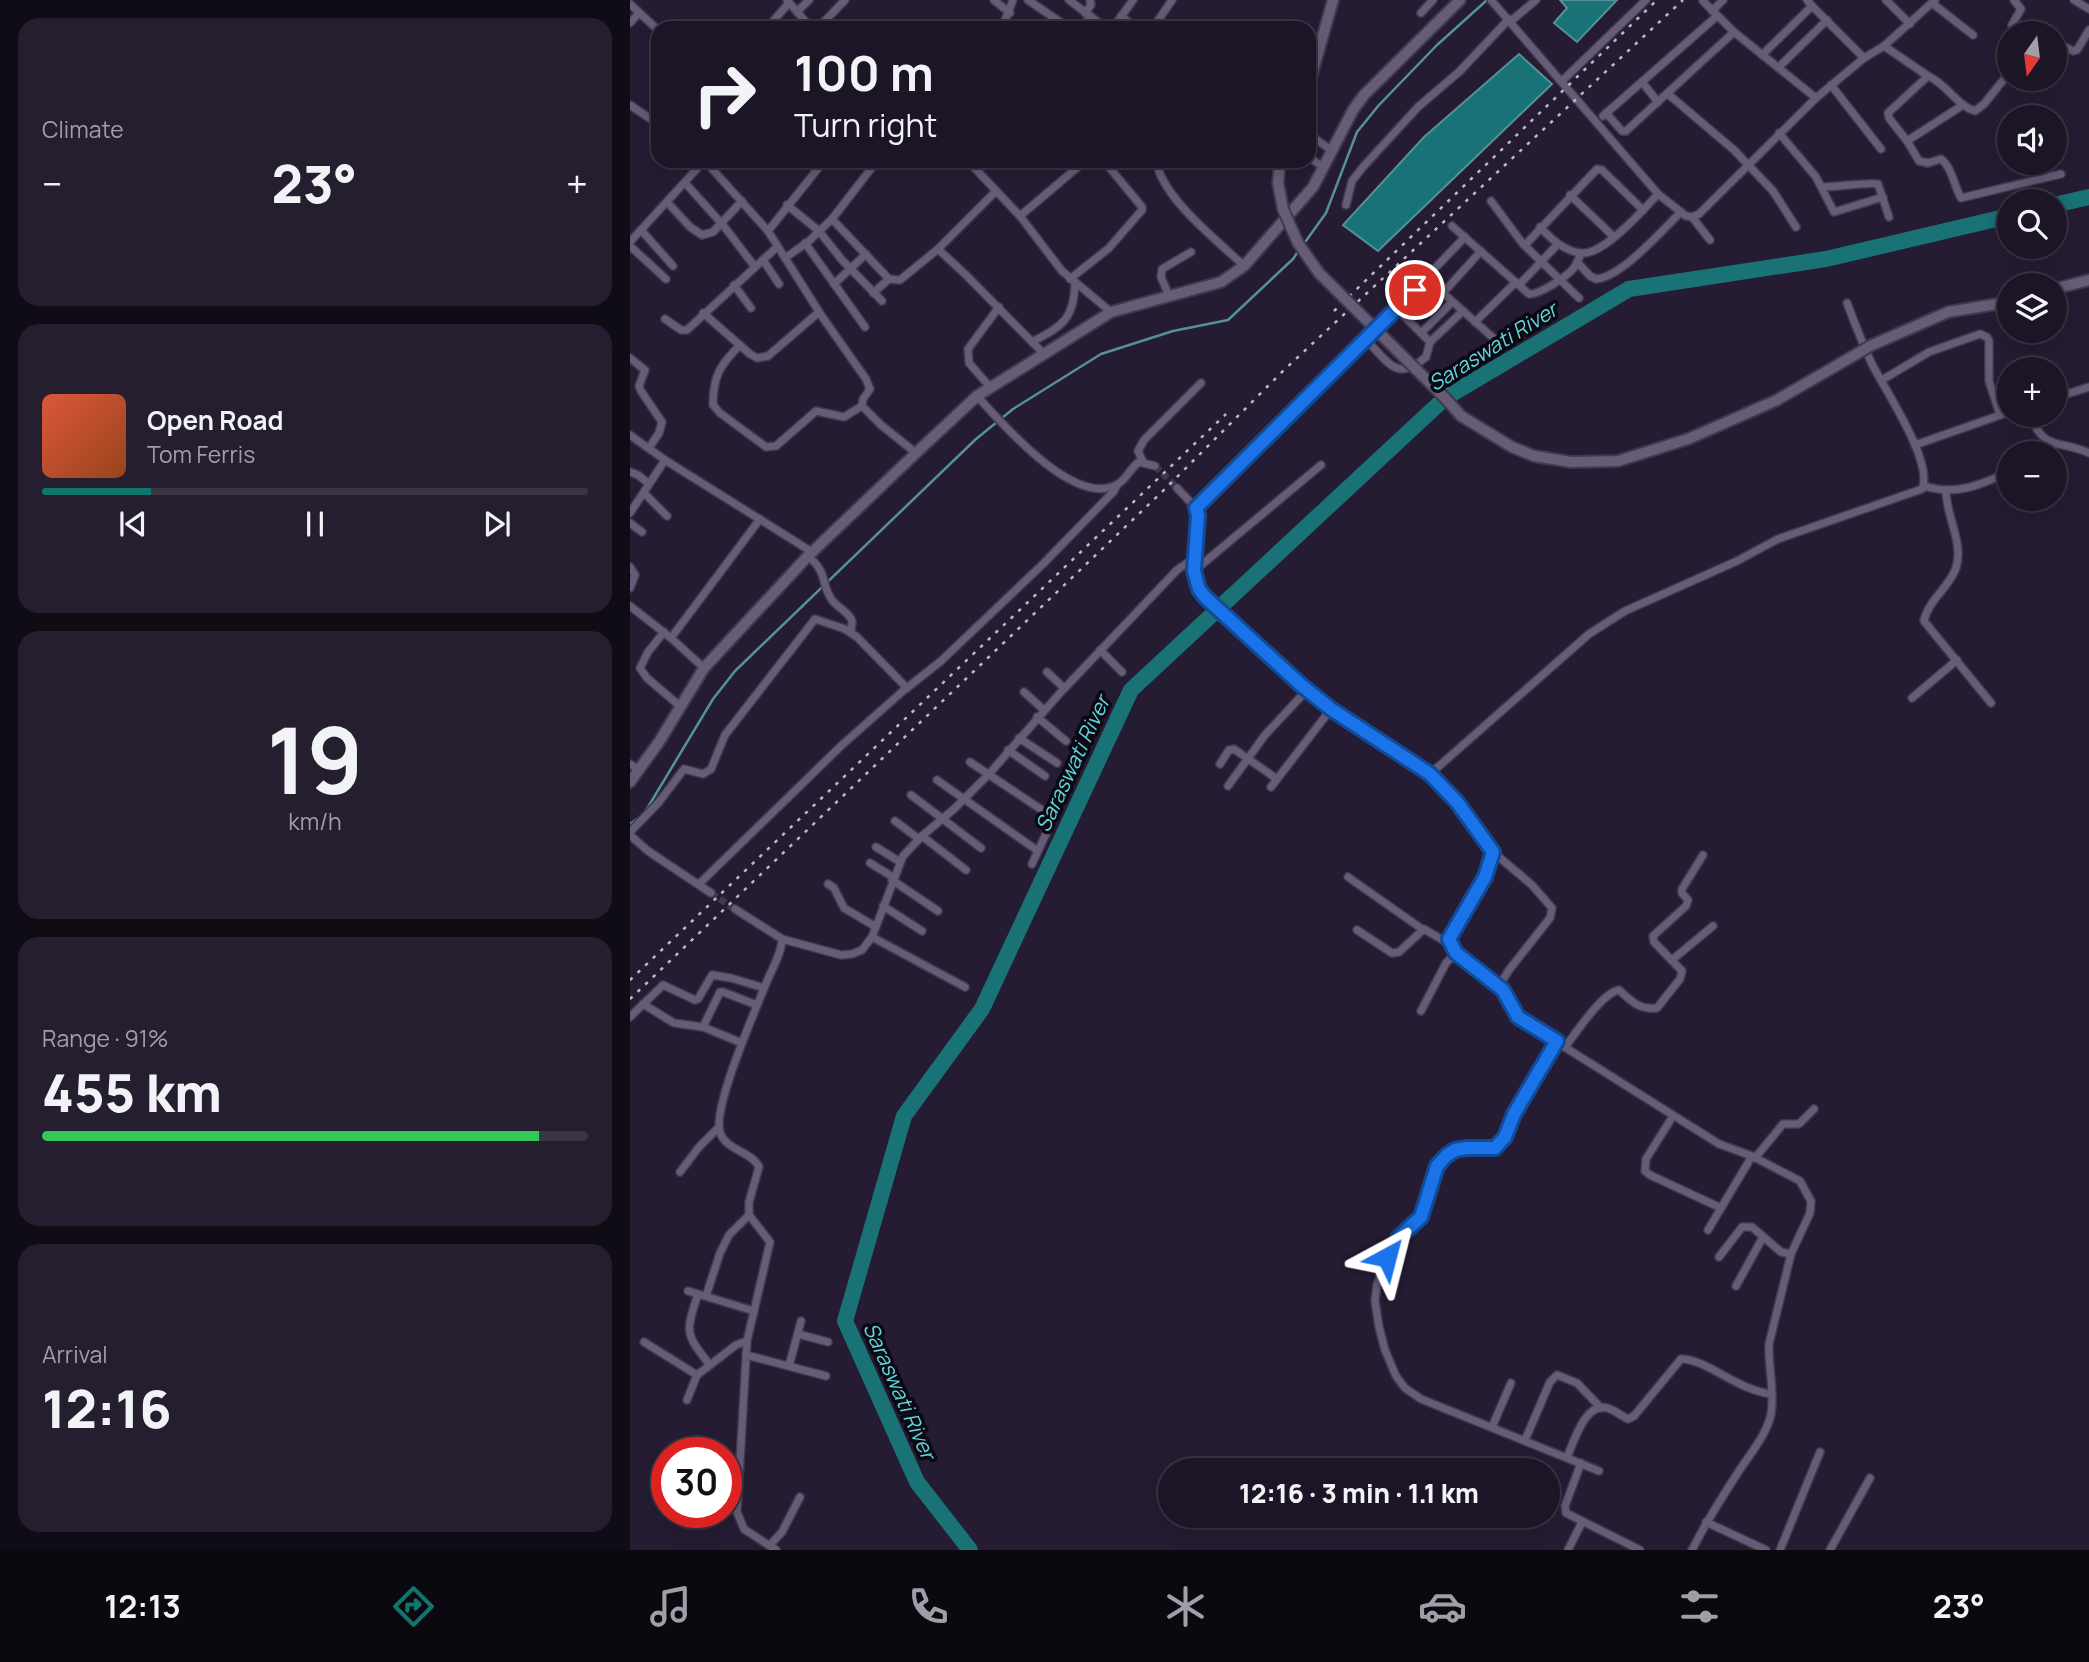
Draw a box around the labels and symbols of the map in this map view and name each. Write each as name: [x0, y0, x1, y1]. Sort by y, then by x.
north arrow: [1997, 21, 2067, 91]
pin: [1385, 260, 1445, 320]
water label: Saraswati River: [1423, 294, 1564, 397]
water label: Saraswati River: [1028, 689, 1117, 836]
position arrow: [1350, 1220, 1424, 1294]
water label: Saraswati River: [857, 1318, 944, 1466]
speed limit sign: 30: [651, 1437, 742, 1528]

